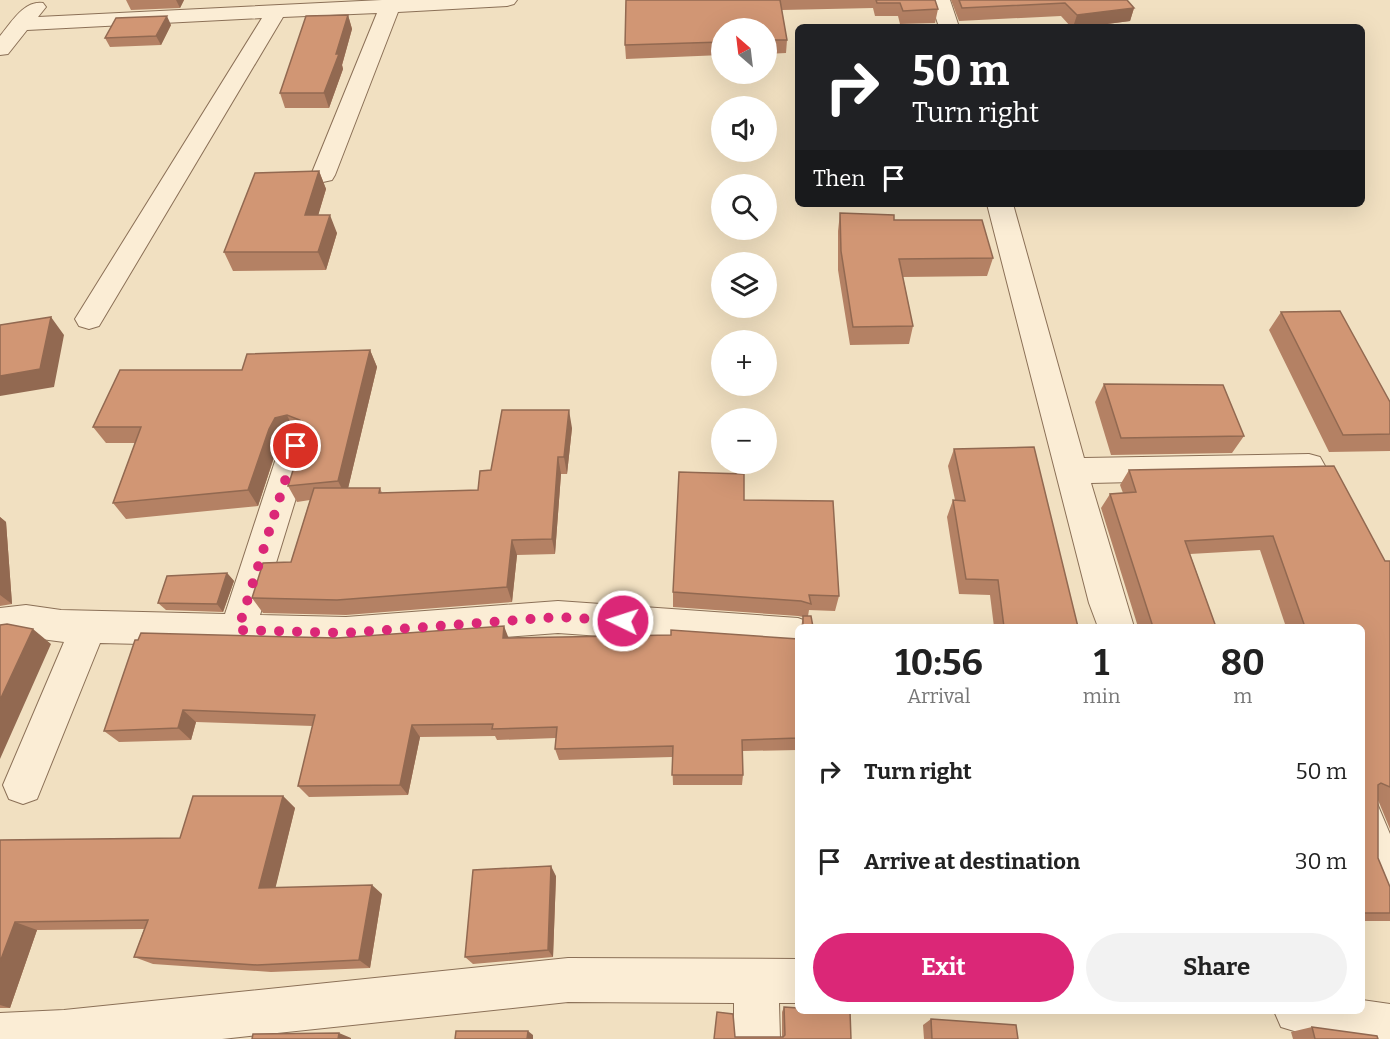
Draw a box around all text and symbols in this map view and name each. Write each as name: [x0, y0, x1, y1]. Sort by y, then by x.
north arrow: [711, 18, 777, 84]
map controls: [711, 18, 777, 474]
text: 50 m: [912, 46, 1009, 96]
icon: right: [813, 48, 891, 126]
button: sound: [711, 96, 777, 162]
text: Turn right: [912, 97, 1039, 129]
icon: arrive: [877, 162, 910, 195]
text: Then: [813, 165, 865, 192]
button: search: [711, 174, 777, 240]
button: layers: [711, 252, 777, 318]
button: +: [711, 330, 777, 396]
button: −: [711, 408, 777, 474]
pin: [270, 420, 321, 471]
icon: arrive: [279, 429, 312, 462]
position arrow: [591, 589, 655, 653]
text: 10:56: [895, 641, 983, 685]
text: 1: [1094, 641, 1109, 685]
text: 80: [1220, 641, 1265, 685]
text: Arrival: [907, 684, 971, 708]
text: min: [1083, 684, 1120, 708]
text: m: [1233, 684, 1252, 708]
icon: right: [813, 755, 846, 788]
text: Turn right: [864, 758, 972, 785]
text: 50 m: [1296, 758, 1347, 785]
icon: arrive: [813, 845, 846, 878]
text: Arrive at destination: [864, 848, 1080, 875]
text: 30 m: [1295, 848, 1347, 875]
button: Exit: [813, 933, 1074, 1002]
button: Share: [1086, 933, 1347, 1002]

